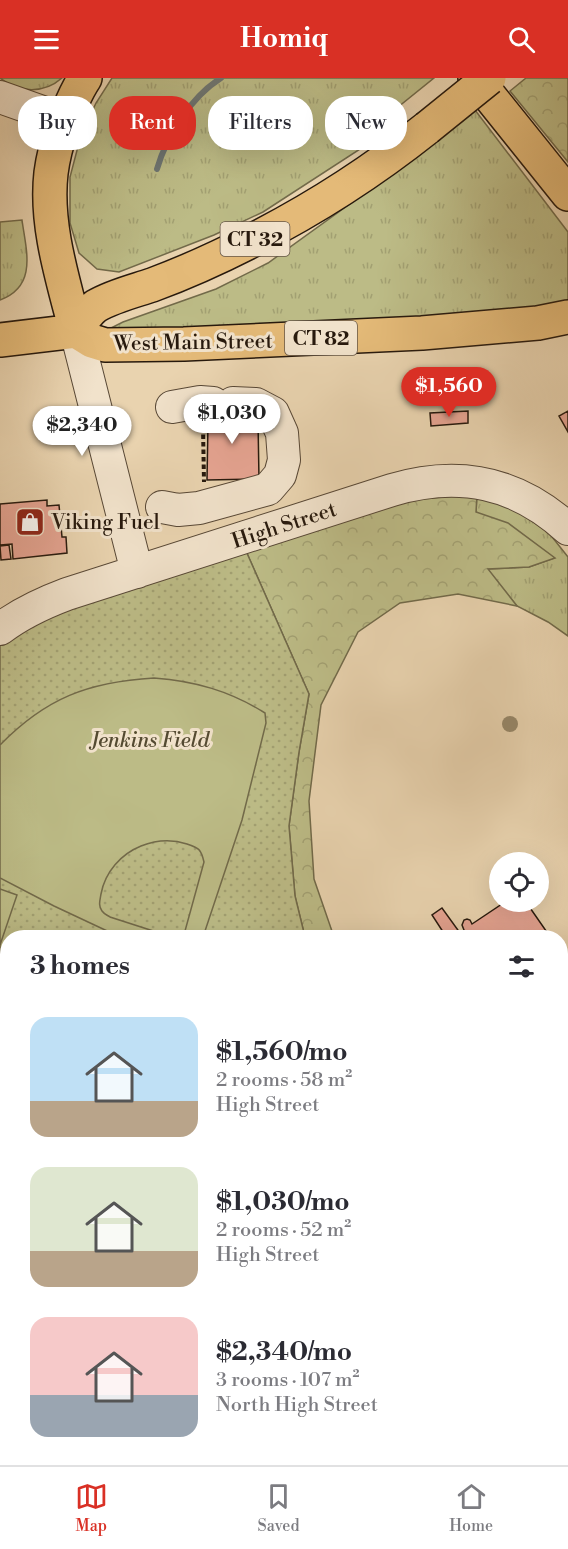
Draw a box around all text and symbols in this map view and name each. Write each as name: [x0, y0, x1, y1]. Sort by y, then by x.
text: Homiq: [240, 22, 328, 56]
icon: menu: [30, 23, 63, 56]
icon: search: [505, 23, 538, 56]
chip: Buy: [18, 96, 97, 150]
chip: Rent: [109, 96, 196, 150]
chip: Filters: [208, 96, 313, 150]
chip: New: [325, 96, 407, 150]
road number: CT 32: [220, 222, 290, 256]
road number: CT 82: [285, 321, 357, 355]
street label: West Main Street: [112, 329, 274, 357]
pin: $1,560: [400, 367, 498, 418]
text: $1,560: [415, 374, 483, 399]
pin: $1,030: [183, 394, 281, 445]
text: $1,030: [198, 401, 267, 426]
pin: $2,340: [33, 406, 131, 457]
text: $2,340: [47, 413, 117, 438]
street label: High Street: [229, 497, 340, 555]
shop icon: Viking Fuel: [14, 506, 46, 538]
place label: Viking Fuel: [50, 510, 160, 536]
park label: Jenkins Field: [89, 728, 210, 754]
map controls: [489, 852, 549, 912]
button: locate: [489, 852, 549, 912]
text: 3 homes: [30, 950, 130, 982]
icon: filters: [505, 950, 538, 983]
text: $1,560/mo: [216, 1036, 348, 1068]
icon: home: [78, 1041, 150, 1113]
text: 2 rooms · 58 m²: [216, 1068, 352, 1093]
text: High Street: [216, 1093, 319, 1118]
text: $1,030/mo: [216, 1186, 350, 1218]
icon: home: [78, 1191, 150, 1263]
text: 2 rooms · 52 m²: [216, 1218, 351, 1243]
text: High Street: [216, 1243, 319, 1268]
text: $2,340/mo: [216, 1336, 352, 1368]
icon: home: [78, 1341, 150, 1413]
text: 3 rooms · 107 m²: [216, 1368, 360, 1393]
text: North High Street: [216, 1393, 378, 1418]
tab: Map: [75, 1480, 108, 1536]
tab: Saved: [258, 1480, 300, 1536]
tab: Home: [449, 1480, 493, 1536]

